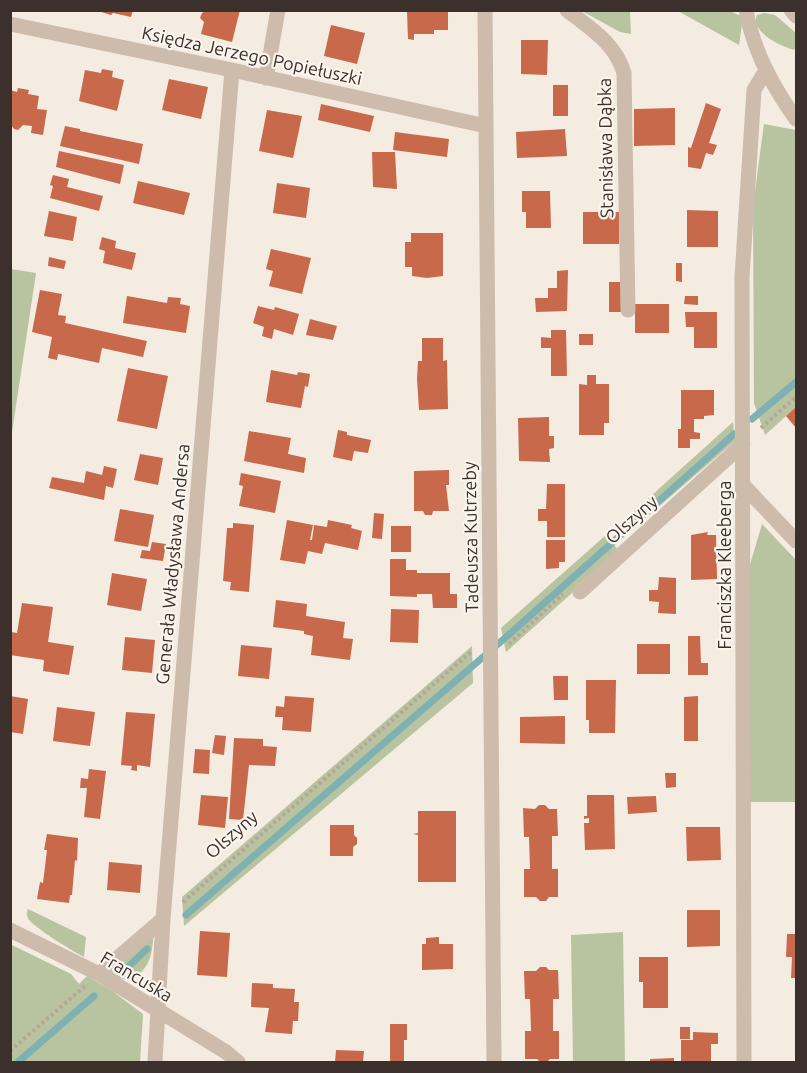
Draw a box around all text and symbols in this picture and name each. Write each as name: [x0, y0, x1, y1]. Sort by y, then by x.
street label: Księdza Jerzego Popiełuszki: [140, 22, 364, 88]
street label: Stanisława Dąbka: [594, 78, 616, 218]
street label: Generała Władysława Andersa: [151, 443, 193, 685]
street label: Tadeusza Kutrzeby: [459, 461, 481, 613]
street label: Franciszka Kleeberga: [714, 480, 734, 650]
street label: Olszyny: [601, 491, 661, 547]
street label: Olszyny: [201, 806, 261, 862]
street label: Francuska: [97, 947, 177, 1005]

